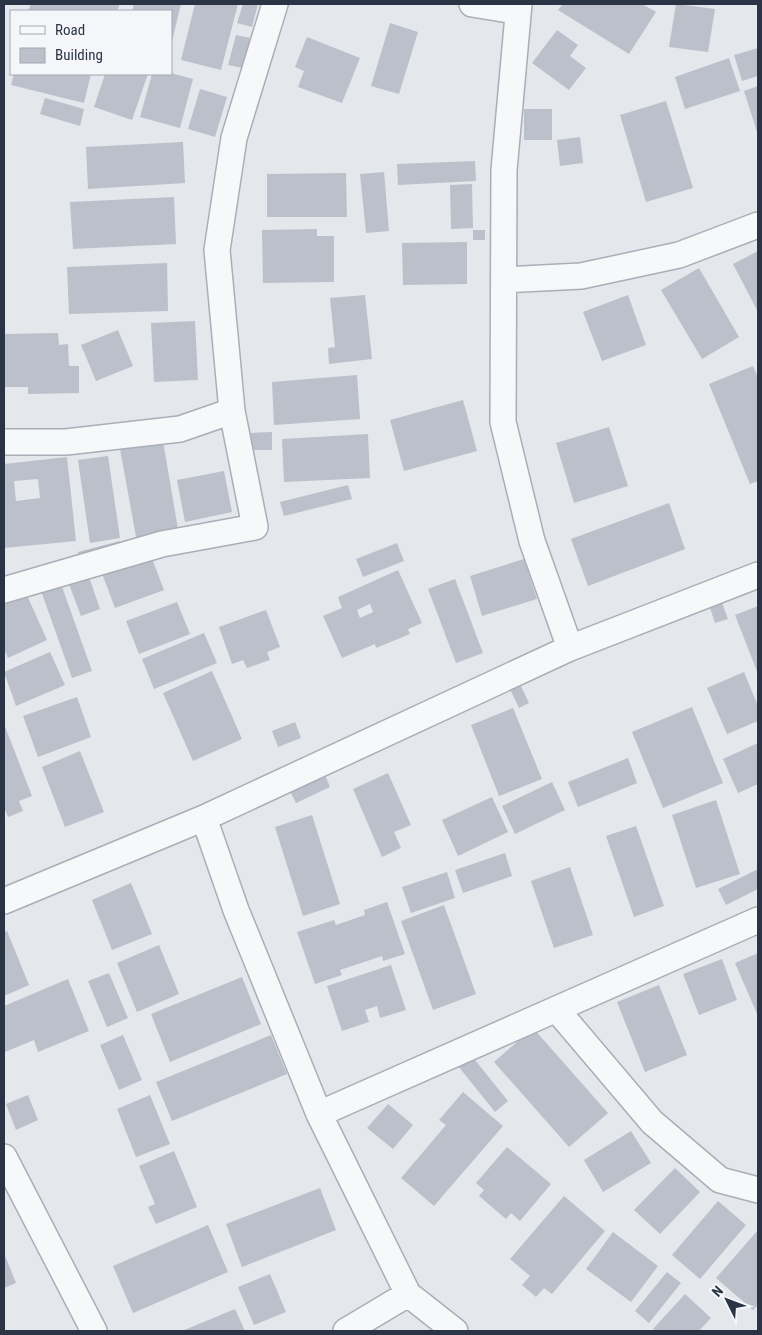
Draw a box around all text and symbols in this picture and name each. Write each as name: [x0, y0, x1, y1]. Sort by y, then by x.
legend: [10, 10, 172, 75]
text: Road: [55, 21, 85, 39]
text: Building: [55, 46, 103, 64]
north arrow: [702, 1275, 752, 1325]
text: N: [709, 1283, 726, 1300]

